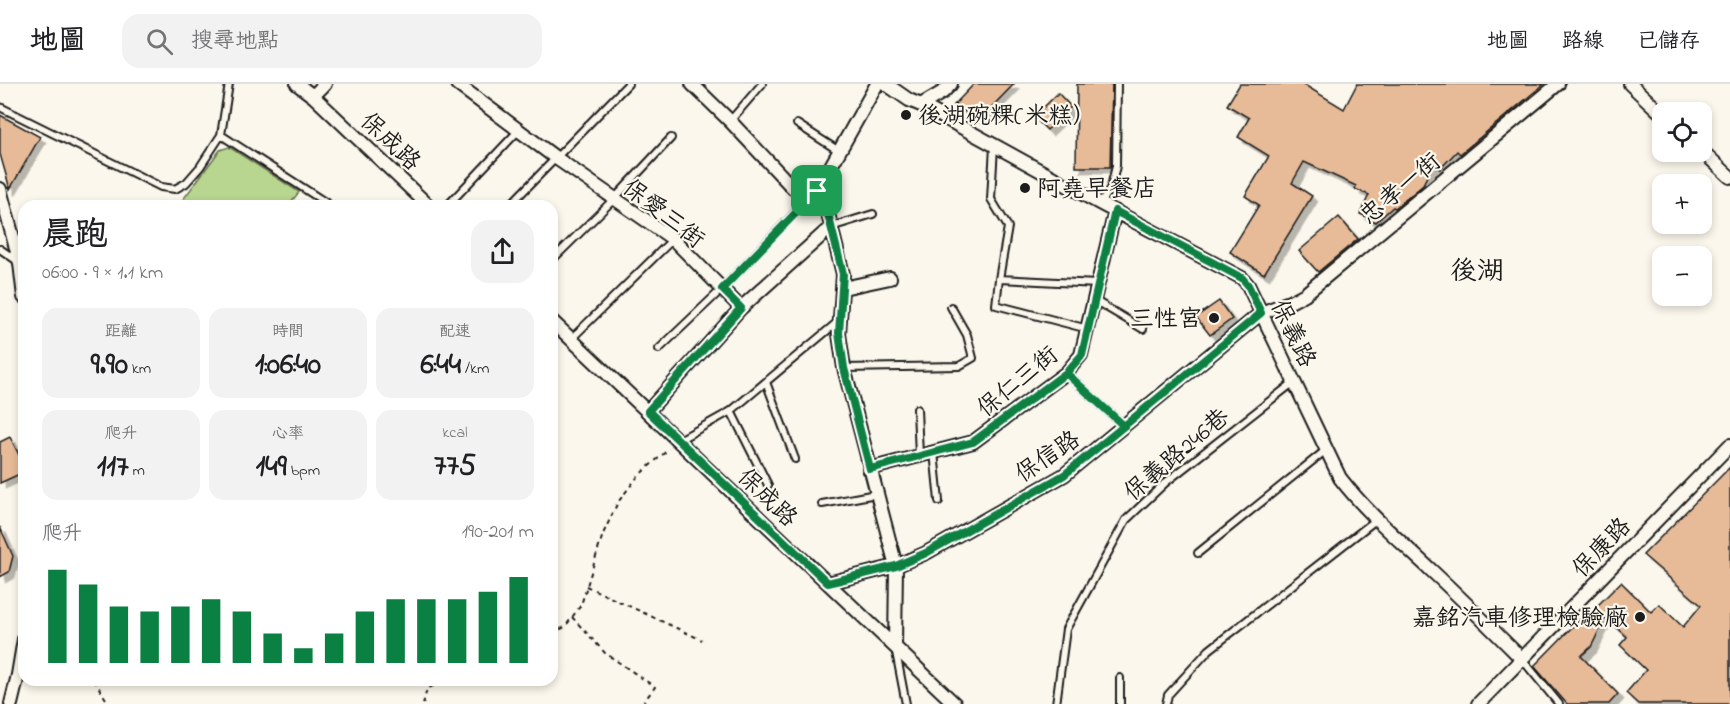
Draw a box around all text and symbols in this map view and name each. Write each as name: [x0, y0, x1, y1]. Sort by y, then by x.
search box: [122, 14, 542, 68]
text: 地圖: [30, 22, 86, 63]
icon: search: [143, 25, 176, 58]
text: 搜尋地點: [191, 26, 279, 58]
text: 地圖: [1487, 27, 1529, 57]
text: 路線: [1562, 27, 1604, 57]
text: 已儲存: [1637, 27, 1700, 57]
place label: 後湖碗粿(米糕）: [918, 100, 1096, 135]
map controls: [1652, 102, 1712, 306]
button: locate: [1652, 102, 1712, 162]
street label: 保成路: [351, 105, 428, 180]
marker: 後湖碗粿(米糕）: [899, 108, 913, 122]
street label: 忠孝一街: [1354, 146, 1450, 234]
pin: [791, 165, 842, 216]
street label: 保愛三街: [614, 172, 711, 258]
place label: 阿堯早餐店: [1037, 173, 1157, 208]
icon: arrive: [800, 174, 833, 207]
button: +: [1652, 174, 1712, 234]
marker: 阿堯早餐店: [1018, 181, 1032, 195]
text: 晨跑: [42, 212, 108, 260]
button: share: [471, 220, 534, 283]
button: −: [1652, 246, 1712, 306]
district label: 後湖: [1450, 253, 1504, 292]
text: 06:00 · 9 × 1.1 km: [42, 259, 163, 288]
street label: 保義路: [1260, 294, 1323, 374]
place label: 三性宮: [1130, 303, 1202, 338]
marker: 三性宮: [1207, 311, 1221, 325]
text: 距離: [105, 320, 137, 344]
text: 時間: [272, 320, 304, 344]
text: 配速: [439, 320, 471, 344]
street label: 保仁三街: [970, 339, 1067, 427]
text: 9.90: [91, 344, 128, 388]
text: 1:06:40: [255, 344, 321, 388]
text: 6:44: [421, 344, 461, 388]
text: km: [128, 357, 151, 381]
text: /km: [461, 357, 489, 381]
street label: 保義路246巷: [1117, 401, 1238, 511]
text: kcal: [442, 421, 468, 445]
text: 爬升: [105, 422, 137, 446]
text: 心率: [272, 422, 304, 446]
street label: 保信路: [1009, 423, 1088, 493]
text: 775: [434, 445, 476, 489]
text: 117: [97, 446, 129, 490]
text: 149: [256, 446, 287, 490]
text: m: [129, 459, 145, 483]
text: bpm: [287, 459, 320, 483]
street label: 保成路: [728, 461, 804, 536]
street label: 保康路: [1565, 511, 1640, 587]
text: 190–201 m: [462, 518, 534, 547]
text: 爬升: [42, 520, 82, 549]
place label: 嘉銘汽車修理檢驗廠: [1412, 602, 1628, 637]
marker: 嘉銘汽車修理檢驗廠: [1633, 610, 1647, 624]

